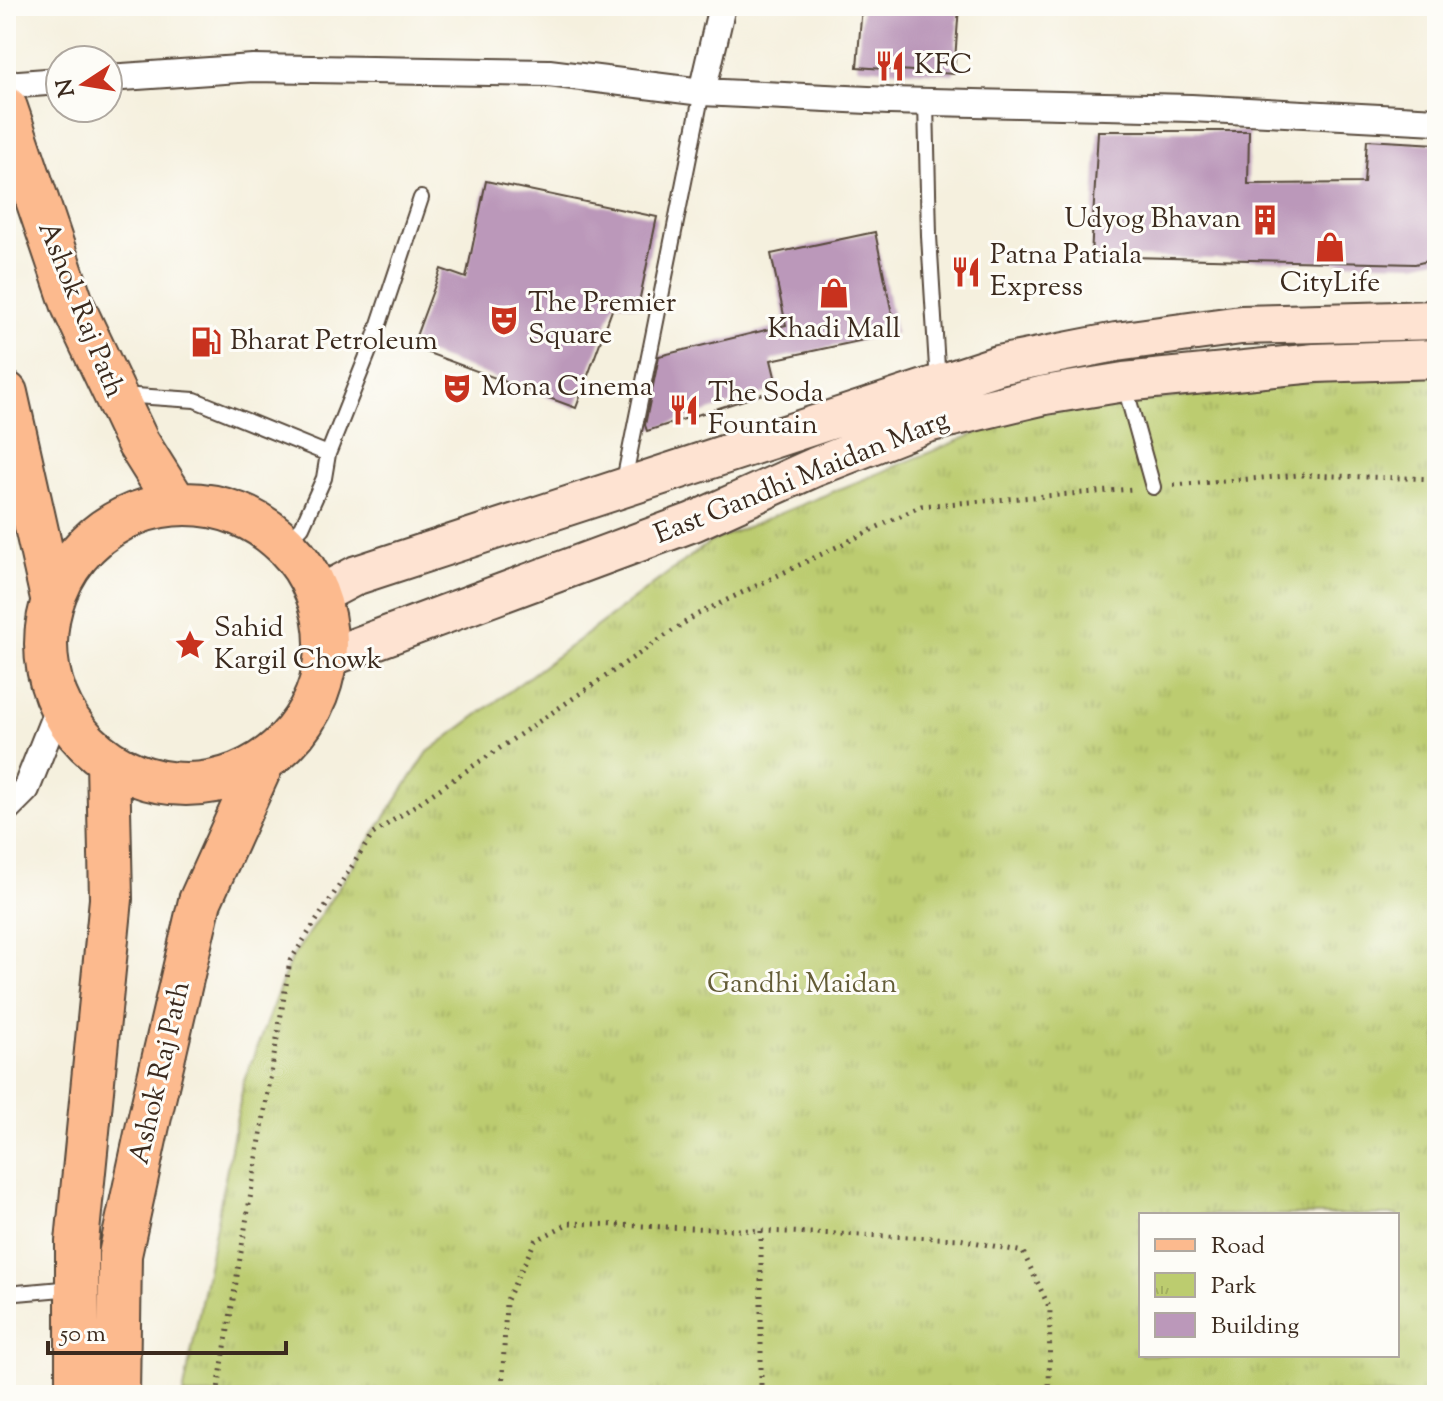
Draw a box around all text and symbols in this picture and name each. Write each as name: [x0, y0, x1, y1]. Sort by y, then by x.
north arrow: [44, 44, 124, 124]
place label: KFC: [914, 46, 972, 86]
restaurant icon: KFC: [873, 49, 907, 83]
text: N: [50, 75, 85, 99]
place label: Udyog Bhavan: [1064, 200, 1241, 240]
building icon: Udyog Bhavan: [1248, 203, 1282, 237]
street label: Ashok Raj Path: [26, 216, 134, 404]
shop icon: CityLife: [1313, 230, 1347, 264]
place label: Patna Patiala Express: [990, 236, 1142, 308]
restaurant icon: Patna Patiala Express: [949, 255, 983, 289]
place label: CityLife: [1280, 264, 1380, 304]
shop icon: Khadi Mall: [817, 276, 851, 310]
place label: The Premier Square: [528, 284, 677, 356]
theatre icon: The Premier Square: [487, 303, 521, 337]
place label: Khadi Mall: [767, 310, 901, 350]
place label: Bharat Petroleum: [230, 322, 438, 362]
fuel station icon: Bharat Petroleum: [189, 325, 223, 359]
place label: Mona Cinema: [481, 368, 653, 408]
theatre icon: Mona Cinema: [440, 371, 474, 405]
place label: The Soda Fountain: [708, 374, 824, 446]
restaurant icon: The Soda Fountain: [667, 393, 701, 427]
street label: East Gandhi Maidan Marg: [649, 401, 955, 555]
place label: Sahid Kargil Chowk: [214, 609, 382, 681]
place icon: Sahid Kargil Chowk: [173, 628, 207, 662]
park label: Gandhi Maidan: [707, 965, 897, 1005]
street label: Ashok Raj Path: [121, 977, 201, 1169]
legend: [1139, 1213, 1399, 1357]
text: Road: [1211, 1230, 1265, 1264]
text: Park: [1211, 1270, 1257, 1304]
scale bar: [48, 1305, 286, 1355]
text: Building: [1211, 1310, 1300, 1344]
text: 50 m: [58, 1318, 106, 1352]

